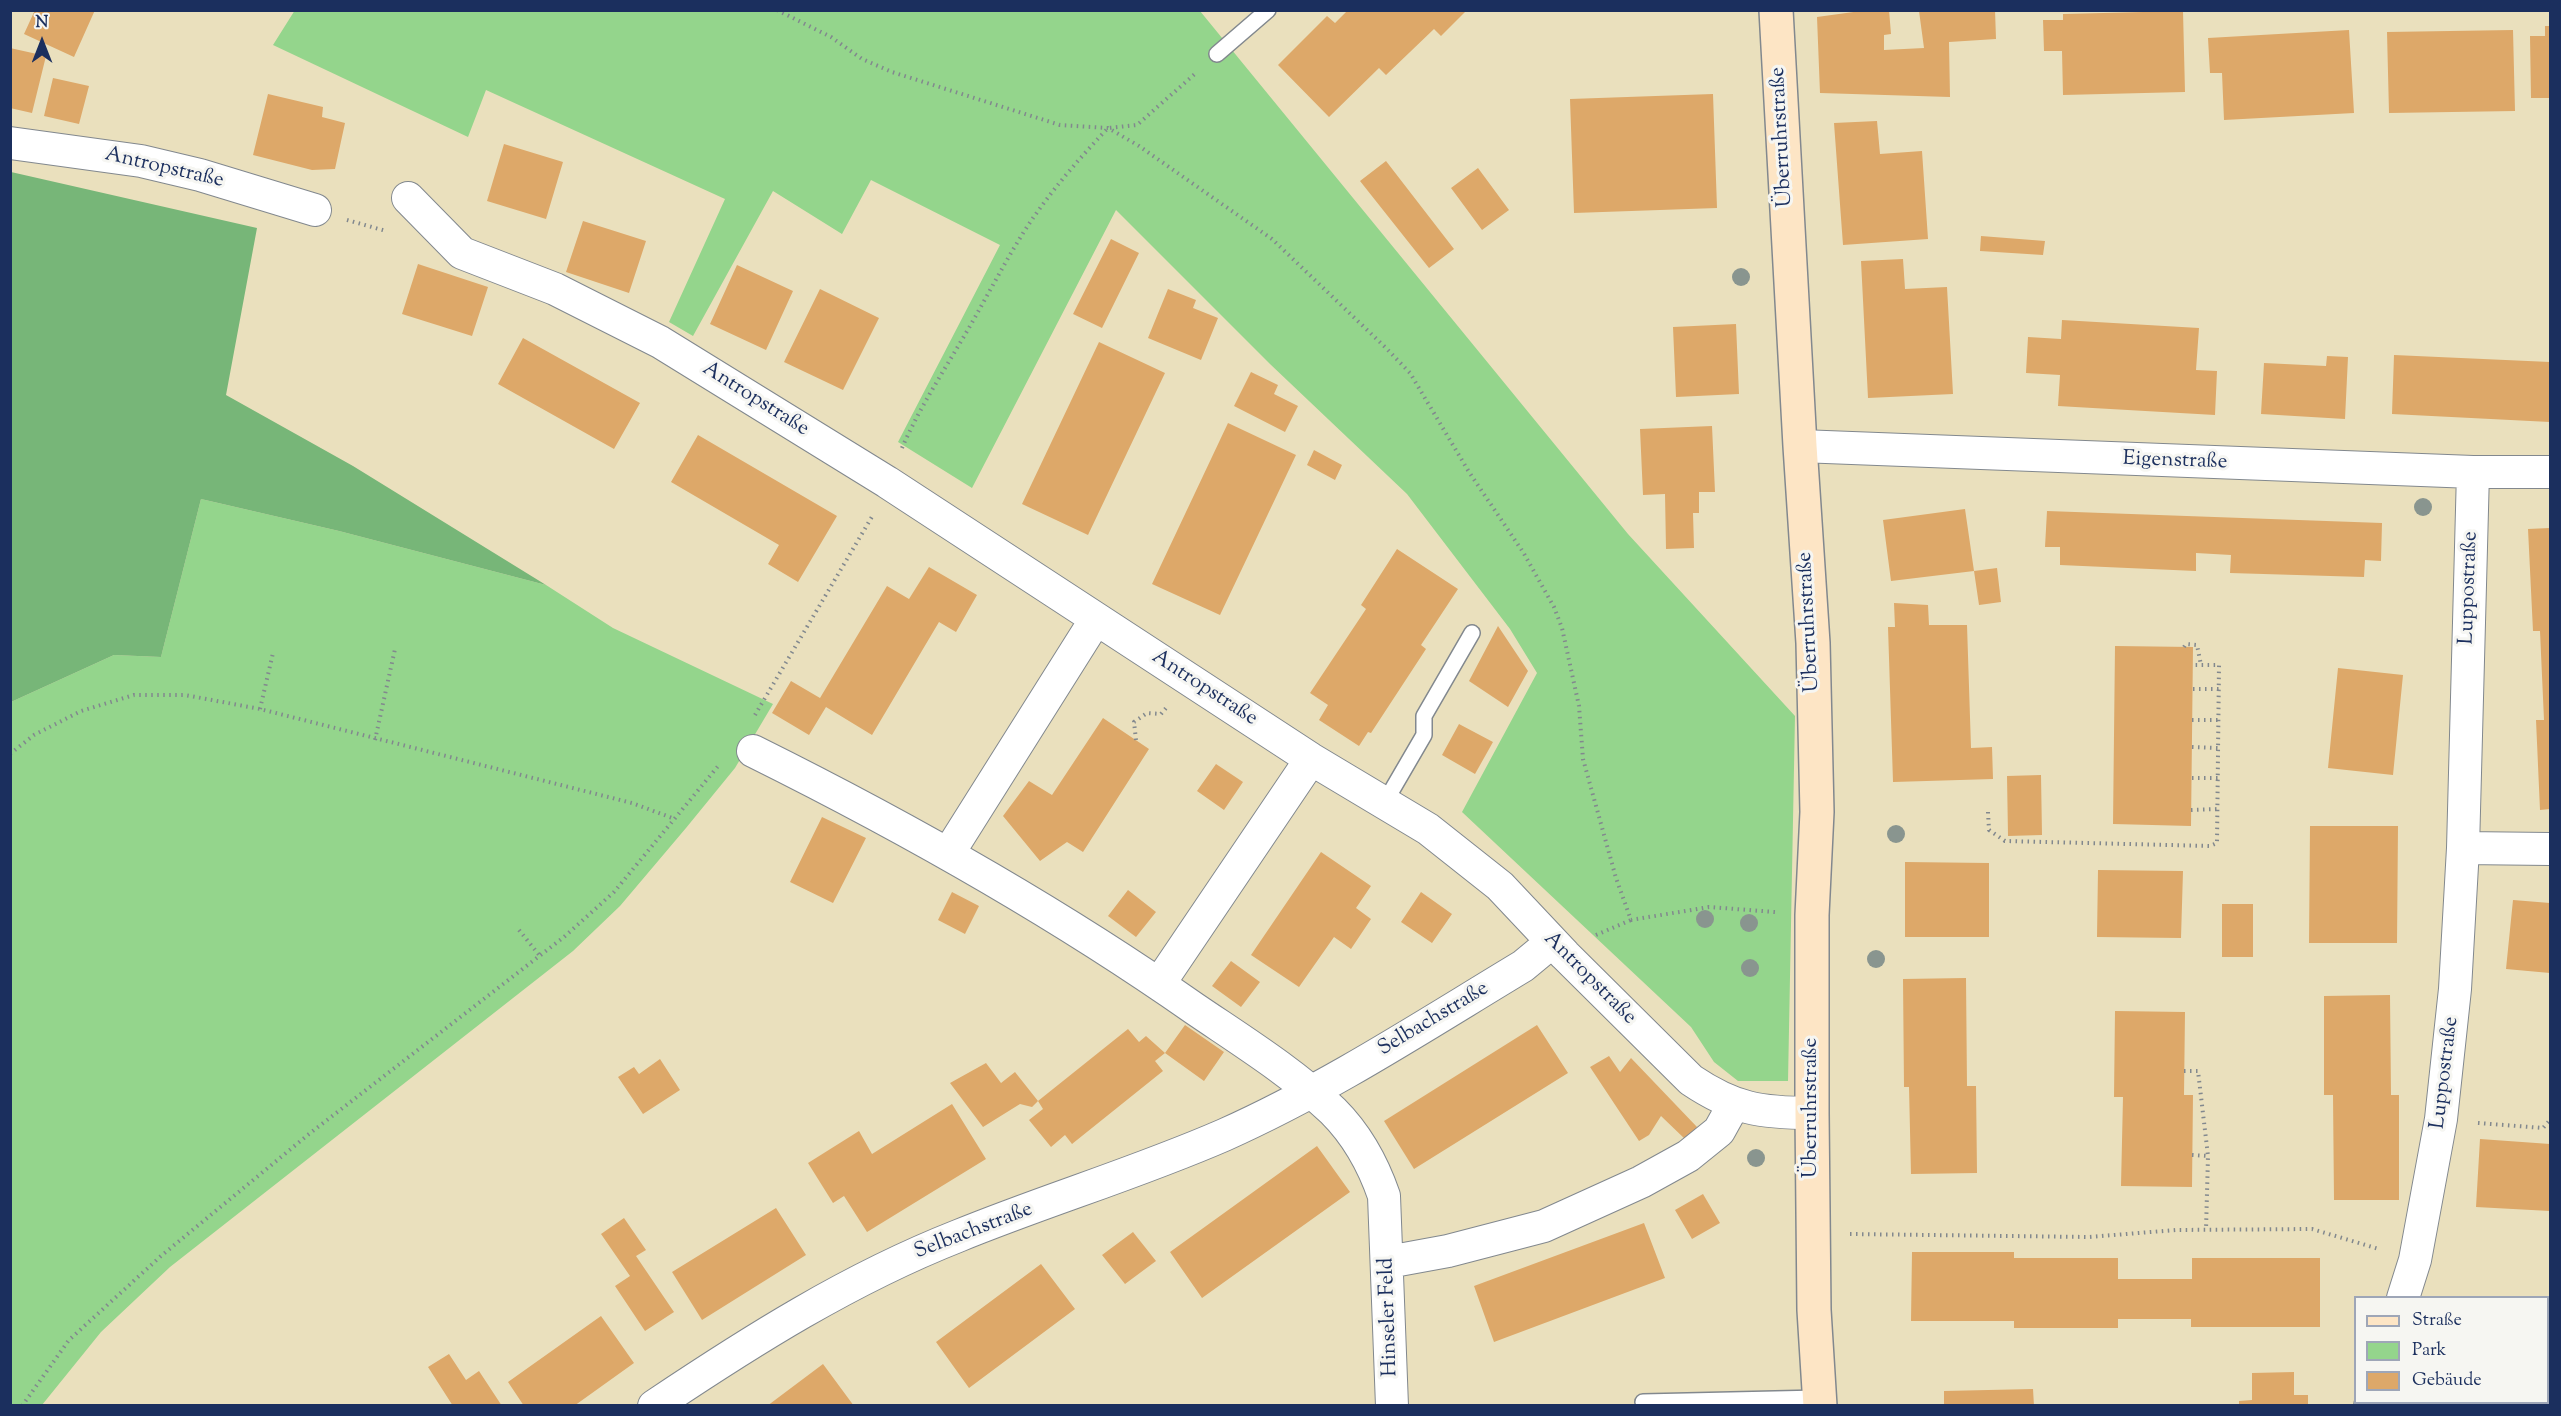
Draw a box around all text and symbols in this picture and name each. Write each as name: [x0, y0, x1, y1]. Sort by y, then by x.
north arrow: [12, 12, 72, 72]
text: N: [36, 12, 48, 35]
street label: Überruhrstraße: [1767, 66, 1799, 208]
street label: Antropstraße: [102, 143, 226, 195]
street label: Antropstraße: [697, 357, 813, 443]
street label: Eigenstraße: [2122, 448, 2228, 476]
street label: Luppostraße: [2455, 531, 2485, 645]
street label: Überruhrstraße: [1794, 551, 1826, 693]
street label: Antropstraße: [1146, 645, 1262, 733]
street label: Antropstraße: [1537, 927, 1641, 1031]
street label: Selbachstraße: [1374, 977, 1494, 1063]
street label: Luppostraße: [2427, 1015, 2465, 1131]
street label: Überruhrstraße: [1799, 1038, 1825, 1178]
street label: Selbachstraße: [911, 1198, 1037, 1266]
street label: Hinseler Feld: [1375, 1257, 1405, 1377]
legend: [2354, 1296, 2549, 1404]
text: Straße: [2412, 1308, 2462, 1334]
text: Park: [2412, 1338, 2446, 1364]
text: Gebäude: [2412, 1368, 2482, 1394]

